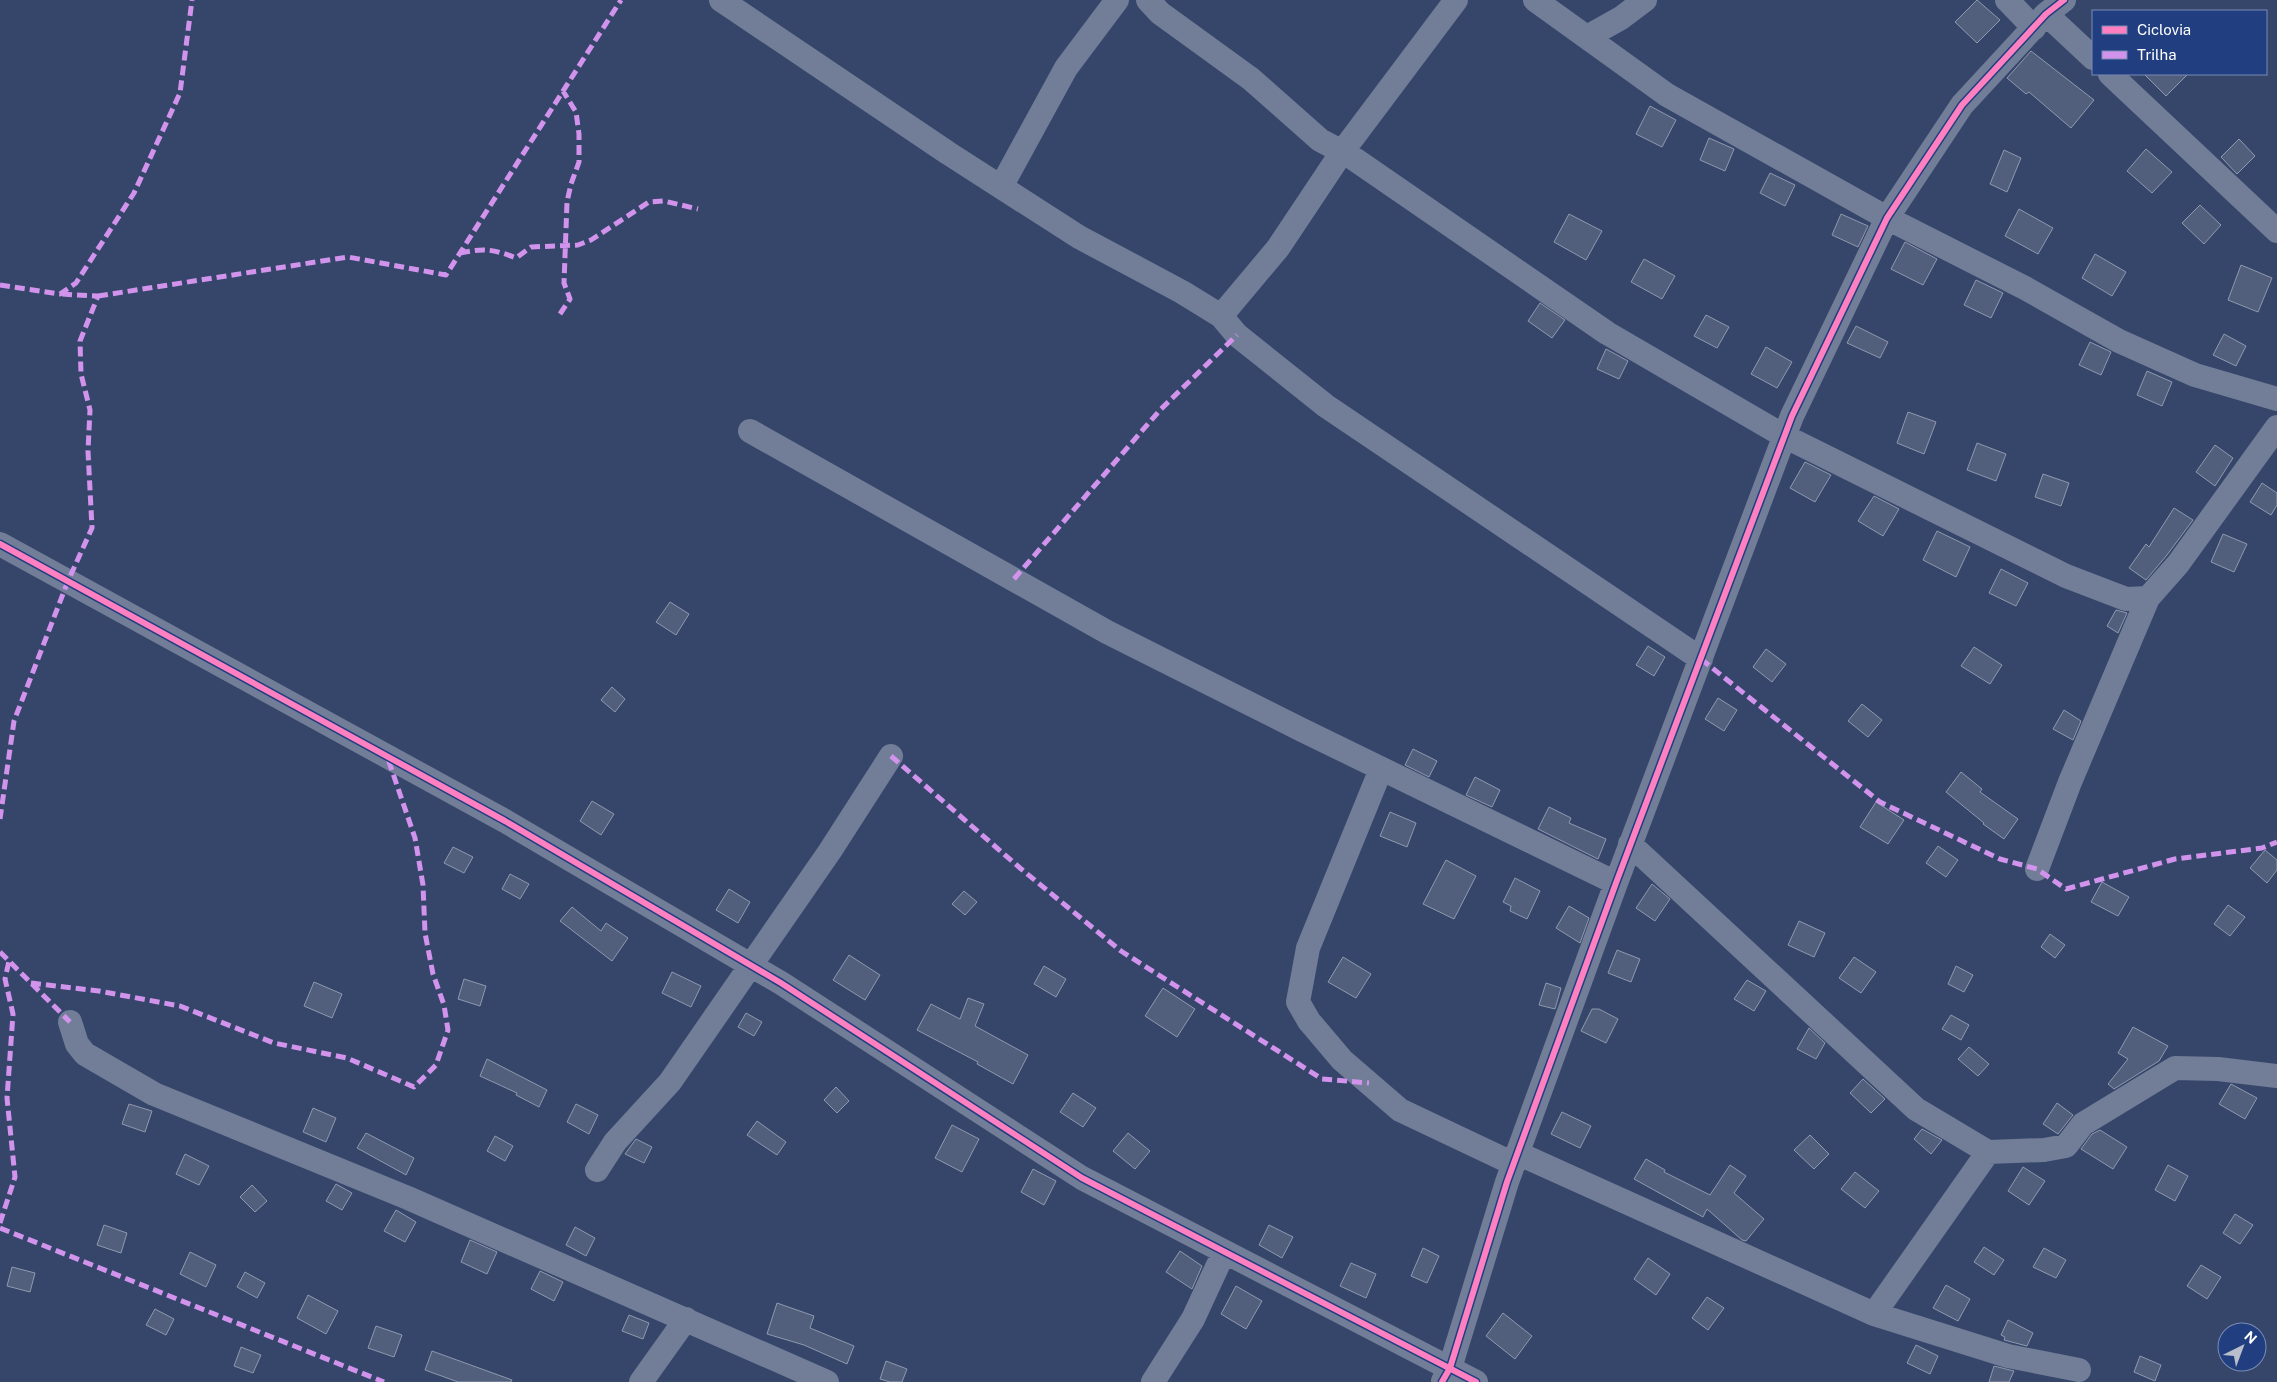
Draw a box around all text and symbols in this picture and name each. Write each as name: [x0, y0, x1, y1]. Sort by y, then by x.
legend: [2092, 10, 2267, 75]
text: Ciclovia: [2137, 21, 2191, 38]
text: Trilha: [2137, 46, 2176, 63]
north arrow: [2217, 1322, 2267, 1372]
text: N: [2241, 1328, 2260, 1347]

